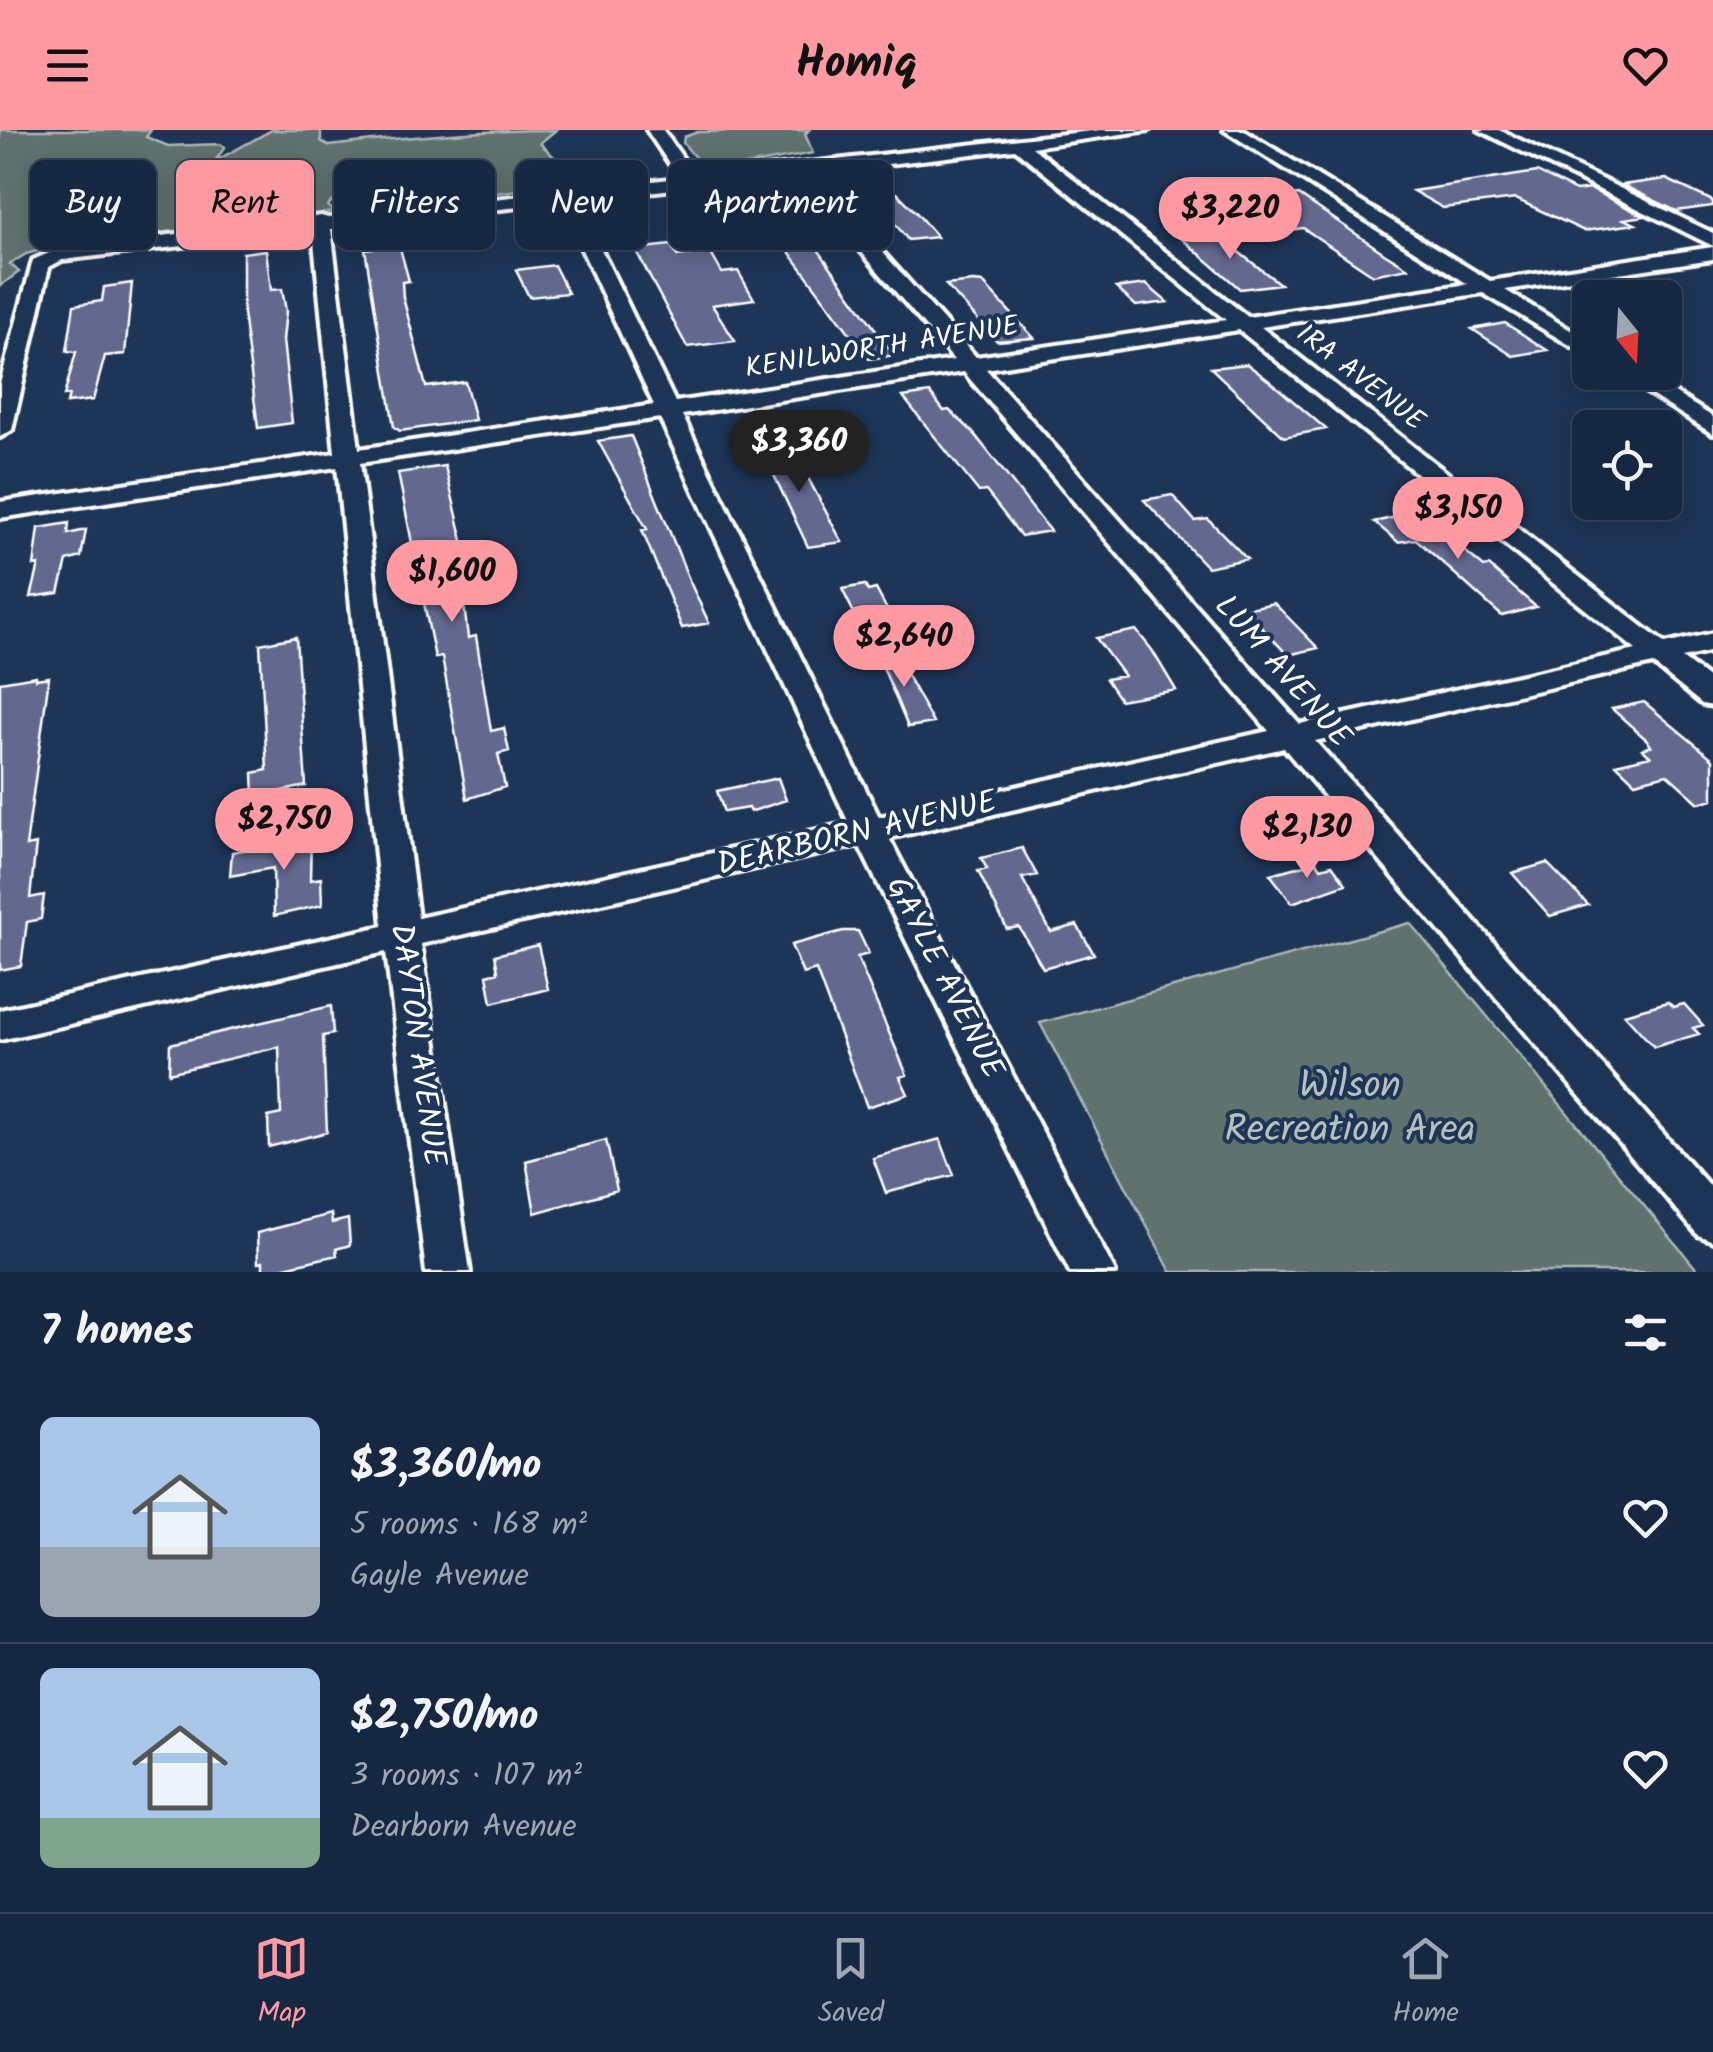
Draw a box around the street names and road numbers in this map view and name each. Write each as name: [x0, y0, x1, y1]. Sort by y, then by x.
street label: KENILWORTH AVENUE: [742, 304, 1023, 392]
street label: IRA AVENUE: [1286, 313, 1435, 443]
street label: LUM AVENUE: [1201, 584, 1364, 761]
street label: DEARBORN AVENUE: [712, 777, 1003, 891]
street label: GAYLE AVENUE: [871, 868, 1018, 1089]
street label: DAYTON AVENUE: [375, 920, 459, 1171]

